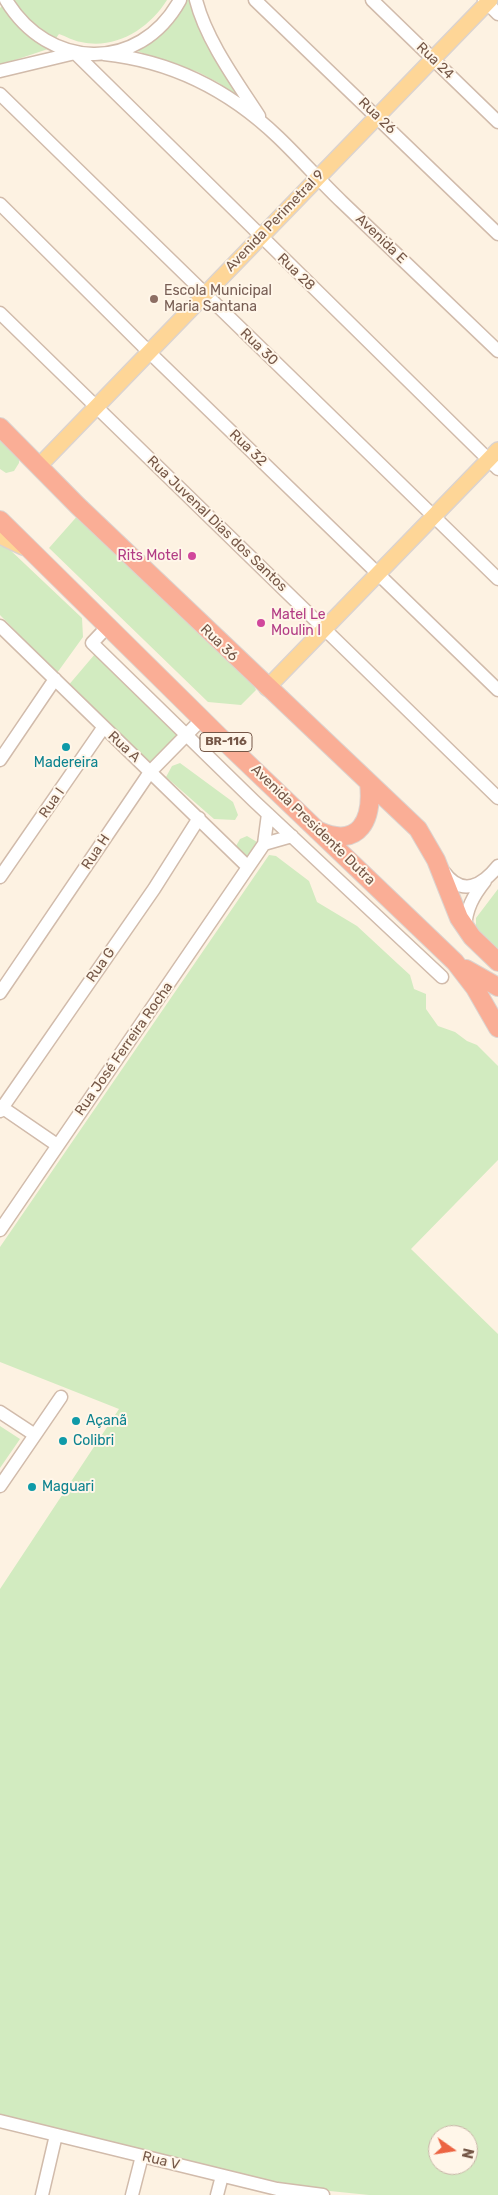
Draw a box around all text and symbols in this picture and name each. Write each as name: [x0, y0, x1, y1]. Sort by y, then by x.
street label: Rua 24: [413, 39, 457, 83]
street label: Rua 26: [355, 94, 399, 138]
street label: Avenida Perimetral 9: [222, 167, 328, 275]
street label: Avenida E: [352, 211, 410, 267]
street label: Rua 28: [274, 250, 318, 294]
place label: Escola Municipal Maria Santana: [164, 283, 272, 316]
marker: Escola Municipal Maria Santana: [148, 293, 160, 305]
street label: Rua 30: [237, 325, 281, 369]
street label: Rua 32: [226, 426, 270, 470]
street label: Rua Juvenal Dias dos Santos: [144, 453, 290, 595]
place label: Rits Motel: [118, 548, 182, 564]
marker: Rits Motel: [186, 550, 198, 562]
place label: Matel Le Moulin I: [271, 607, 325, 640]
marker: Matel Le Moulin I: [255, 617, 267, 629]
street label: Rua 36: [197, 621, 241, 665]
street label: Rua A: [104, 728, 144, 766]
road number: BR-116: [200, 732, 252, 752]
marker: Madereira: [60, 741, 72, 753]
place label: Madereira: [34, 755, 98, 771]
street label: Avenida Presidente Dutra: [247, 761, 379, 889]
street label: Rua I: [36, 785, 68, 821]
street label: Rua H: [78, 831, 114, 873]
street label: Rua G: [83, 944, 119, 986]
street label: Rua José Ferreira Rocha: [71, 979, 177, 1119]
place label: Açanã: [86, 1413, 127, 1429]
marker: Açanã: [70, 1415, 82, 1427]
place label: Colibri: [73, 1433, 114, 1449]
marker: Colibri: [57, 1435, 69, 1447]
place label: Maguari: [42, 1479, 94, 1495]
marker: Maguari: [26, 1481, 38, 1493]
north arrow: [428, 2125, 478, 2175]
text: N: [458, 2146, 477, 2160]
street label: Rua V: [141, 2148, 181, 2174]

